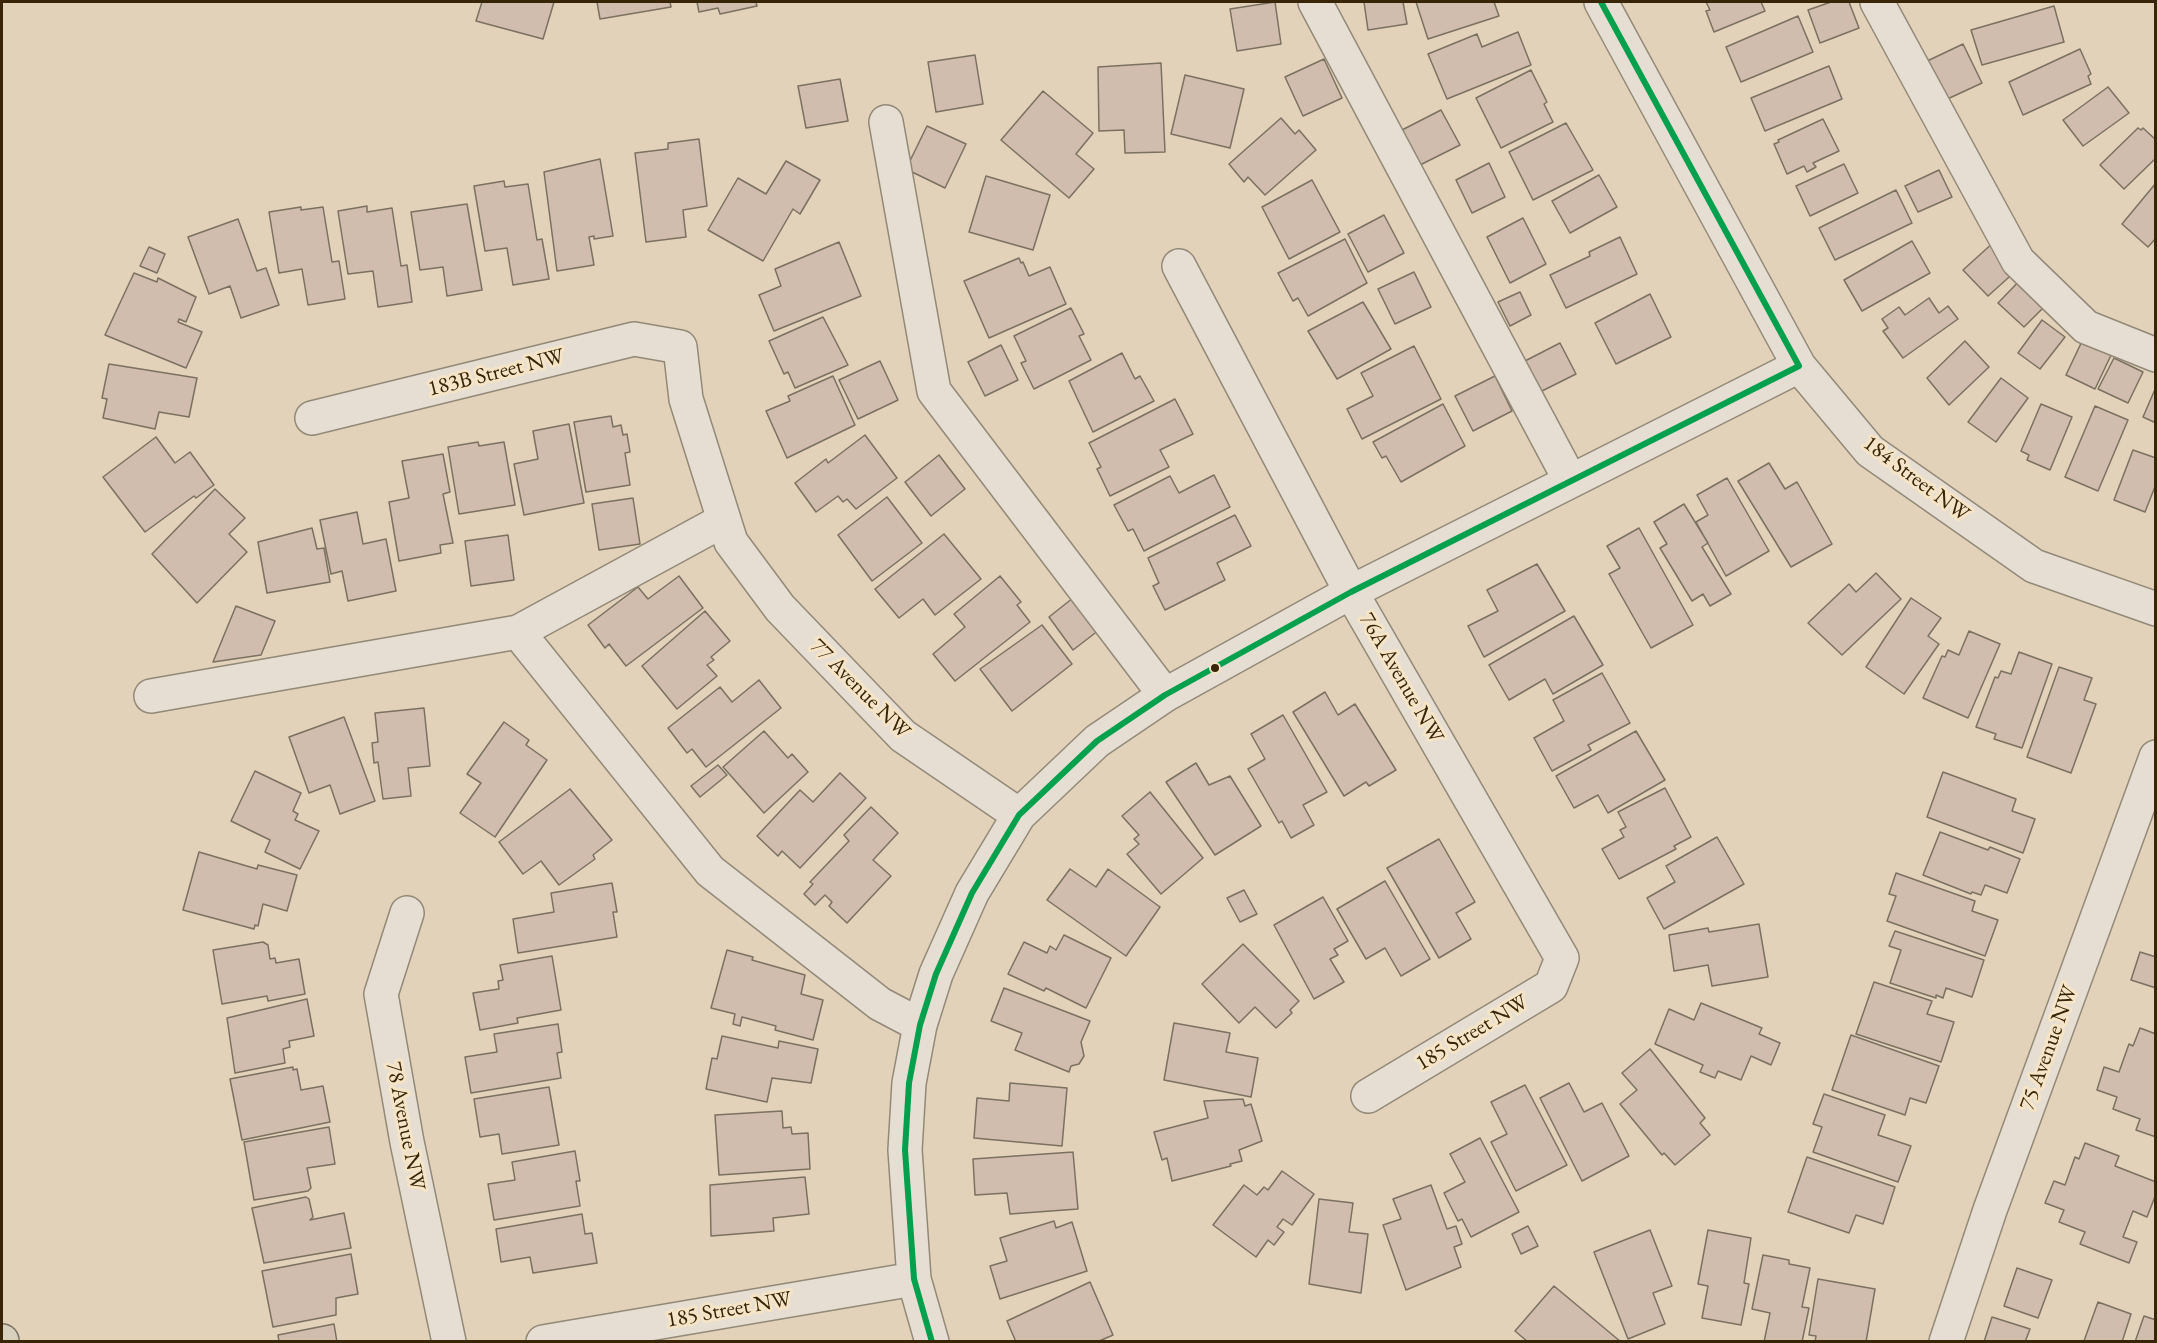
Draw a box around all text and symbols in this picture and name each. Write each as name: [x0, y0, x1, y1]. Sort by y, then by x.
street label: 183B Street NW: [425, 343, 567, 403]
street label: 184 Street NW: [1858, 430, 1974, 528]
street label: 76A Avenue NW: [1353, 608, 1449, 748]
street label: 77 Avenue NW: [804, 633, 916, 745]
unlabelled marker: [1209, 662, 1221, 674]
street label: 75 Avenue NW: [2014, 982, 2084, 1114]
street label: 185 Street NW: [1411, 989, 1533, 1077]
street label: 78 Avenue NW: [380, 1059, 430, 1193]
street label: 185 Street NW: [664, 1286, 794, 1334]

